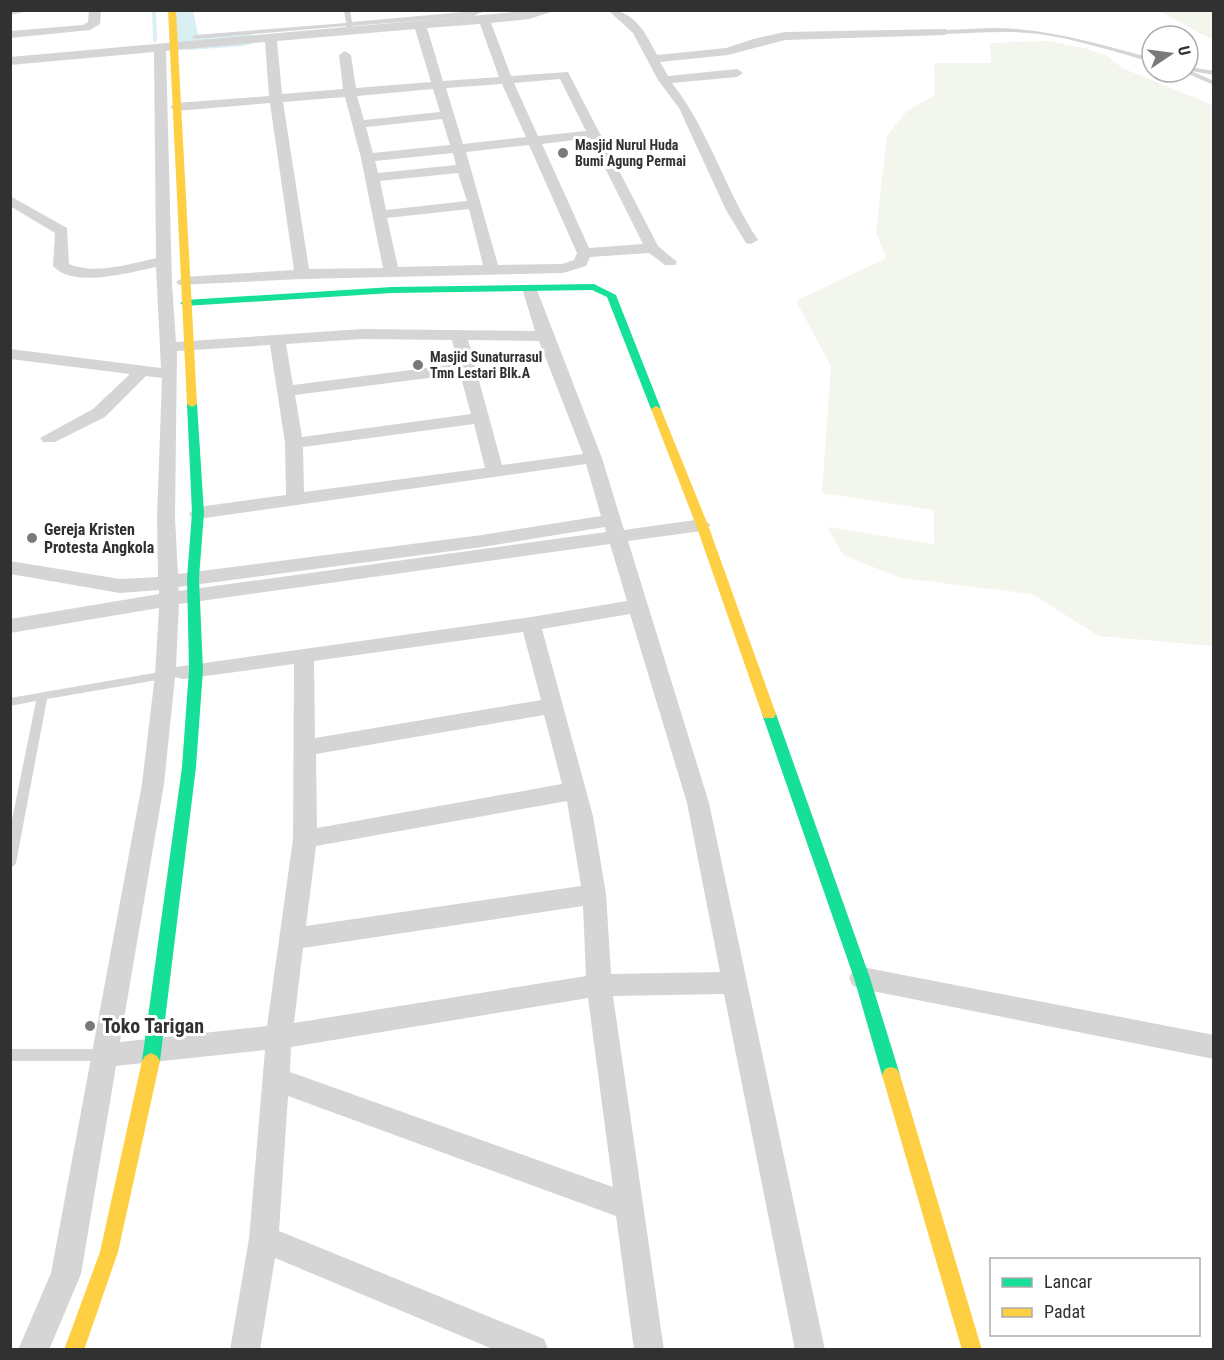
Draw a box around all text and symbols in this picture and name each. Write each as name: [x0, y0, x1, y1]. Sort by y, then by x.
north arrow: [1140, 24, 1200, 84]
text: U: [1174, 44, 1194, 57]
place label: Masjid Nurul Huda Bumi Agung Permai: [575, 137, 686, 169]
marker: Masjid Nurul Huda Bumi Agung Permai: [556, 146, 570, 160]
place label: Masjid Sunaturrasul Tmn Lestari Blk.A: [430, 349, 542, 381]
marker: Masjid Sunaturrasul Tmn Lestari Blk.A: [411, 358, 425, 372]
place label: Gereja Kristen Protesta Angkola: [44, 520, 155, 557]
marker: Gereja Kristen Protesta Angkola: [25, 531, 39, 545]
place label: Toko Tarigan: [102, 1014, 204, 1038]
marker: Toko Tarigan: [83, 1019, 97, 1033]
legend: [990, 1258, 1200, 1336]
text: Lancar: [1044, 1271, 1093, 1292]
text: Padat: [1044, 1301, 1085, 1322]

